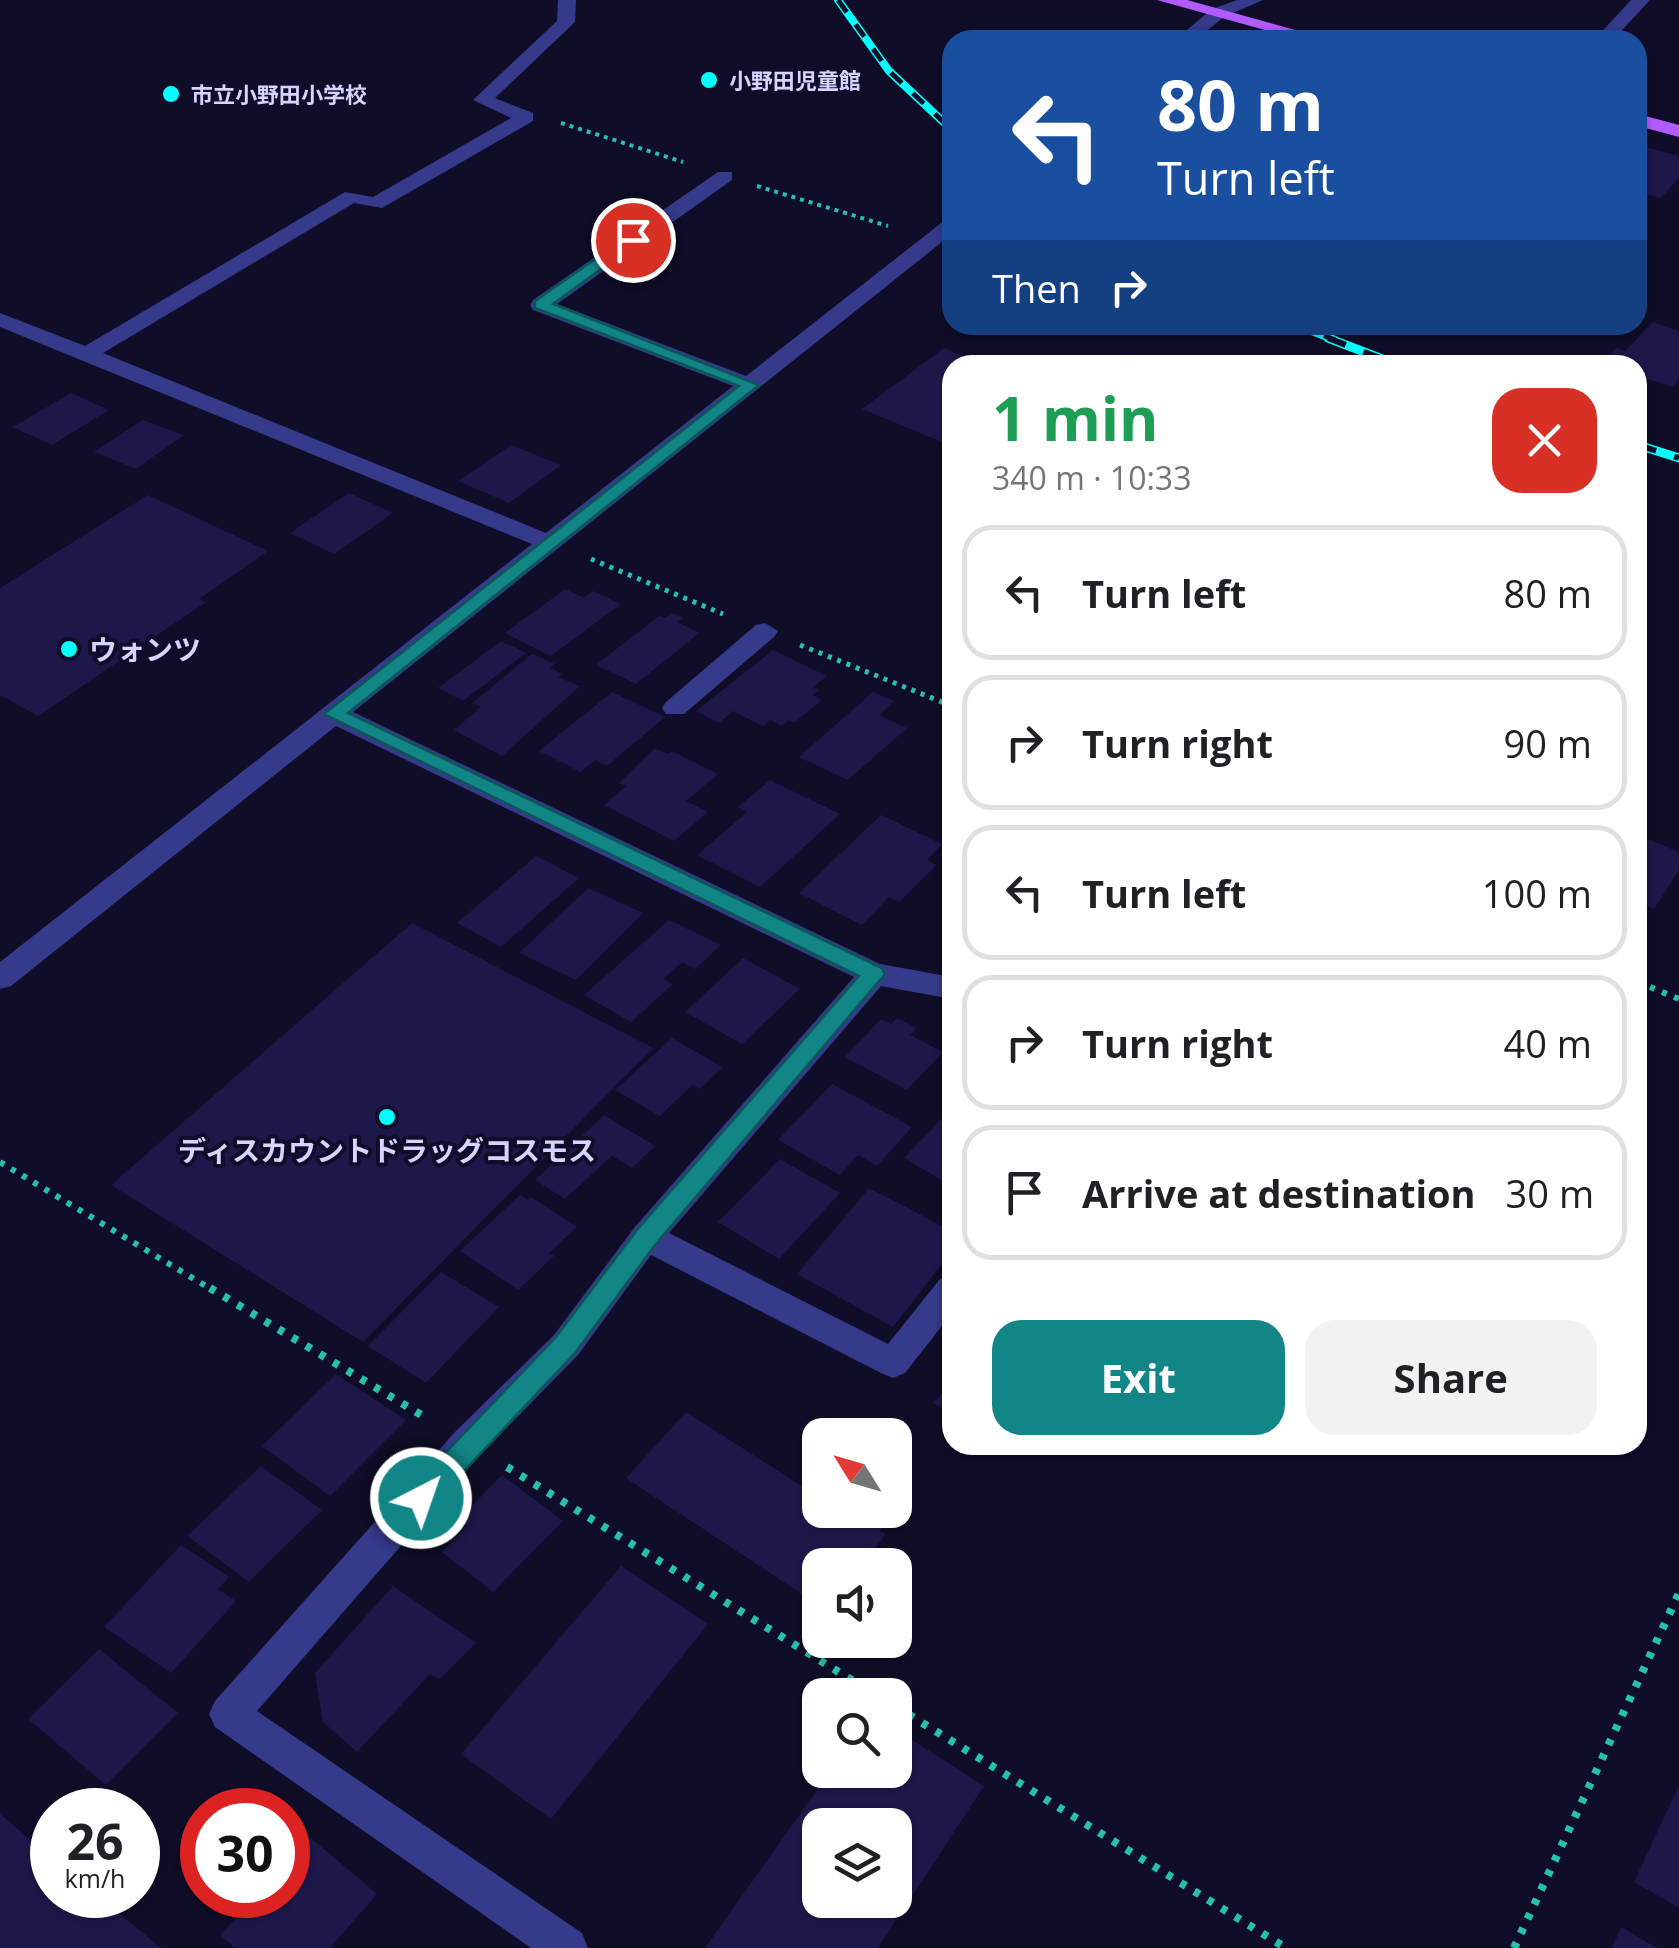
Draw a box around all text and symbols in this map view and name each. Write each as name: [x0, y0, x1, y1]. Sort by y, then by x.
text: 80 m: [1157, 56, 1324, 152]
place label: 小野田児童館: [729, 65, 861, 95]
marker: 小野田児童館: [698, 69, 720, 91]
icon: left: [992, 70, 1122, 200]
place label: 市立小野田小学校: [191, 79, 367, 109]
marker: 市立小野田小学校: [160, 83, 182, 105]
text: Turn left: [1157, 147, 1335, 208]
pin: [591, 198, 676, 283]
icon: arrive: [606, 213, 661, 268]
icon: right: [1101, 260, 1156, 315]
text: Then: [992, 262, 1081, 314]
text: 1 min: [992, 377, 1159, 459]
button: close: [1492, 388, 1597, 493]
text: 340 m · 10:33: [992, 456, 1191, 499]
icon: left: [997, 565, 1052, 620]
text: Turn left: [1082, 567, 1246, 619]
text: 80 m: [1503, 567, 1592, 619]
place label: ウォンツ: [89, 630, 201, 668]
marker: ウォンツ: [58, 638, 80, 660]
icon: right: [997, 715, 1052, 770]
text: Turn right: [1082, 717, 1273, 769]
text: 90 m: [1503, 717, 1592, 769]
icon: left: [997, 865, 1052, 920]
text: Turn left: [1082, 867, 1246, 919]
text: 100 m: [1482, 867, 1592, 919]
icon: right: [997, 1015, 1052, 1070]
text: Turn right: [1082, 1017, 1273, 1069]
text: 40 m: [1503, 1017, 1592, 1069]
marker: ディスカウントドラッグコスモス: [376, 1106, 398, 1128]
place label: ディスカウントドラッグコスモス: [178, 1131, 596, 1169]
icon: arrive: [997, 1165, 1052, 1220]
text: Arrive at destination: [1082, 1167, 1476, 1219]
text: 30 m: [1506, 1167, 1594, 1219]
button: Exit: [992, 1320, 1285, 1435]
button: Share: [1305, 1320, 1597, 1435]
north arrow: [802, 1418, 912, 1528]
map controls: [802, 1418, 912, 1918]
position arrow: [369, 1446, 473, 1550]
button: sound: [802, 1548, 912, 1658]
button: search: [802, 1678, 912, 1788]
speed limit sign: 30: [180, 1788, 310, 1918]
text: 26: [66, 1807, 124, 1875]
button: layers: [802, 1808, 912, 1918]
text: km/h: [65, 1861, 125, 1895]

